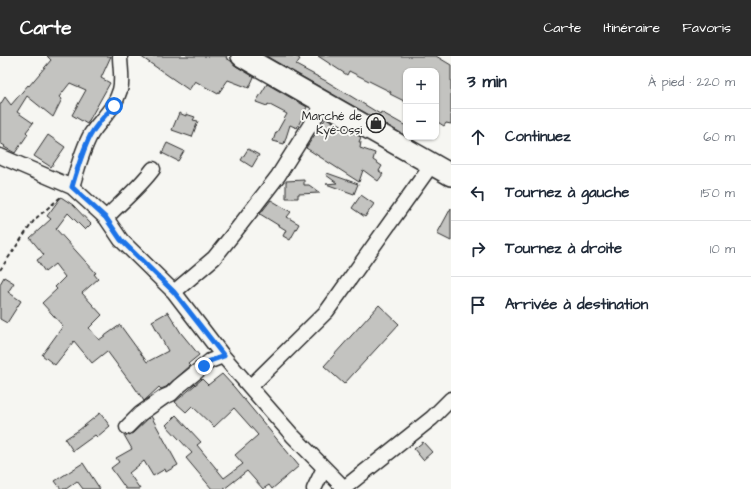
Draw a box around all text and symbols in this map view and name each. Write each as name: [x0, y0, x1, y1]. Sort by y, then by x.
text: Carte: [20, 15, 72, 42]
text: Carte: [543, 18, 581, 38]
text: Itinéraire: [603, 18, 660, 38]
text: Favoris: [682, 18, 731, 38]
map controls: [403, 68, 439, 140]
button: +: [403, 68, 439, 104]
text: 3 min: [467, 70, 507, 94]
text: À pied · 220 m: [648, 73, 735, 91]
route start: [105, 97, 123, 115]
button: −: [403, 104, 439, 140]
place label: Marché de Kyé-Ossi: [302, 108, 362, 140]
shop icon: Marché de Kyé-Ossi: [365, 112, 387, 134]
icon: ahead: [467, 126, 489, 148]
text: Continuez: [505, 126, 571, 147]
text: 60 m: [703, 128, 735, 146]
icon: left: [467, 182, 489, 204]
text: Tournez à gauche: [505, 182, 629, 203]
text: 150 m: [701, 184, 735, 202]
icon: right: [467, 238, 489, 260]
text: Tournez à droite: [505, 238, 622, 259]
text: 10 m: [710, 240, 735, 258]
icon: arrive: [467, 294, 489, 316]
text: Arrivée à destination: [505, 294, 648, 315]
route end: [195, 357, 213, 375]

